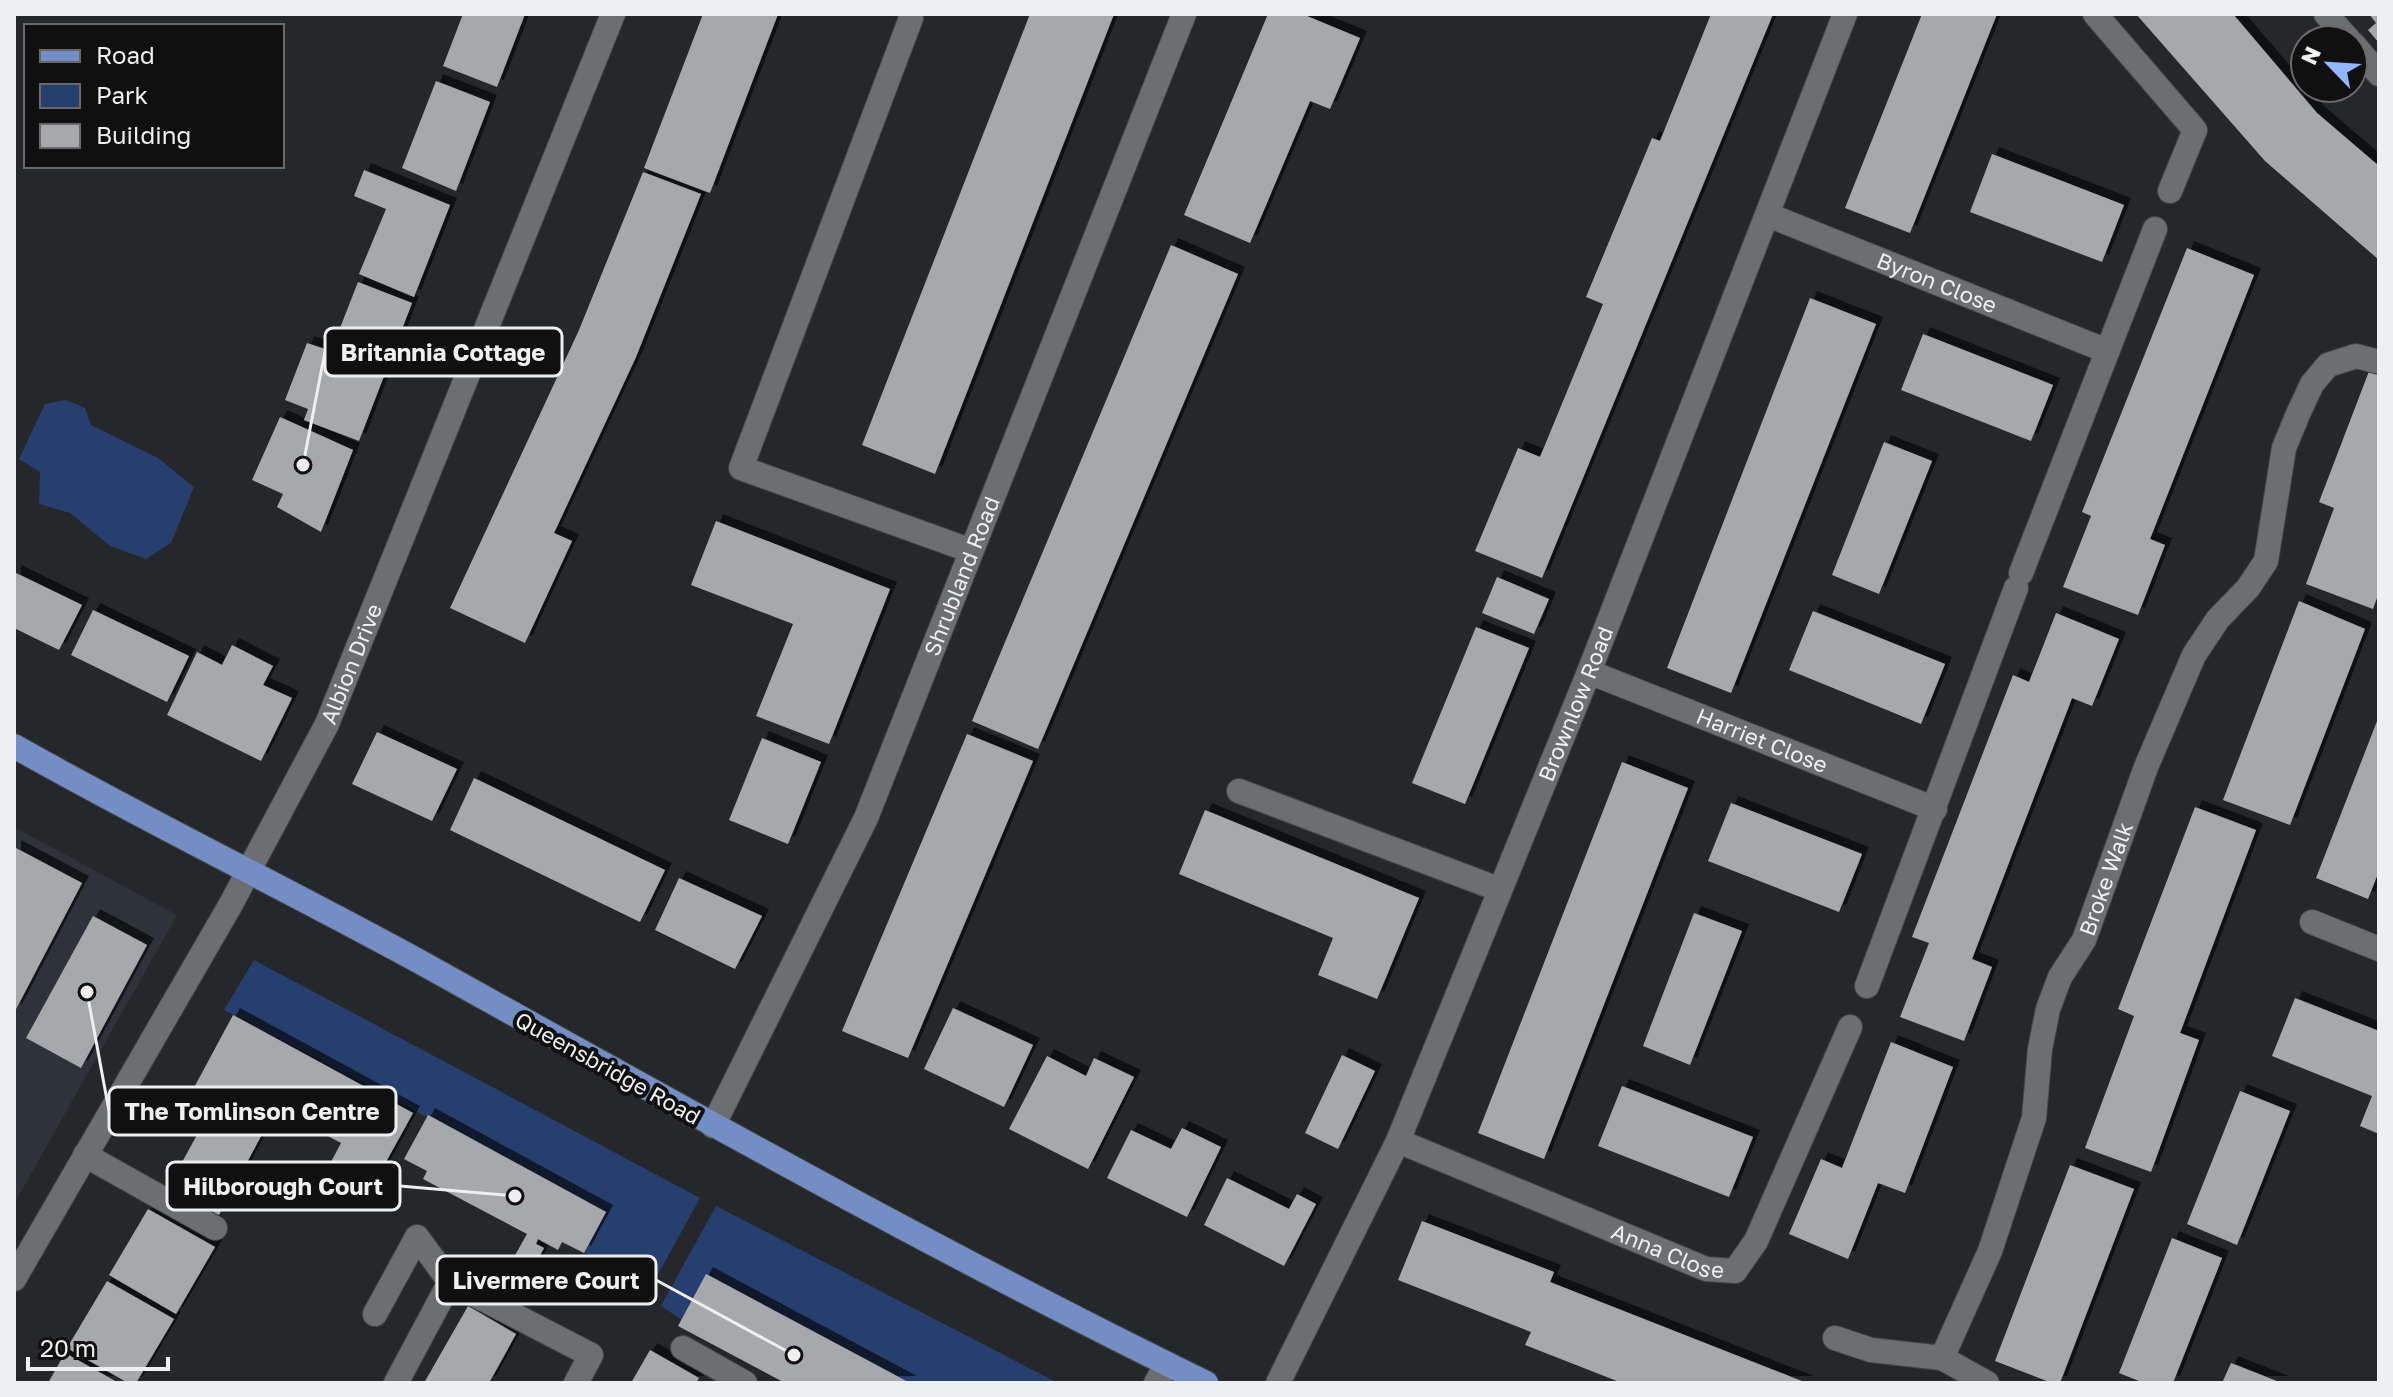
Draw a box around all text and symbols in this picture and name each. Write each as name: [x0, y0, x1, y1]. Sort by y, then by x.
legend: [24, 24, 284, 168]
north arrow: [2289, 24, 2369, 104]
text: Road: [96, 40, 155, 69]
text: N: [2295, 42, 2326, 69]
text: Park: [96, 80, 148, 109]
text: Building: [96, 120, 191, 149]
street label: Byron Close: [1873, 246, 2001, 318]
callout: Britannia Cottage: [325, 328, 562, 376]
text: Britannia Cottage: [340, 337, 546, 366]
street label: Shrubland Road: [918, 492, 1005, 660]
street label: Albion Drive: [314, 600, 387, 728]
street label: Brownlow Road: [1532, 622, 1618, 785]
street label: Harriet Close: [1693, 702, 1832, 778]
street label: Broke Walk: [2073, 818, 2138, 939]
street label: Queensbridge Road: [511, 1005, 706, 1130]
callout: The Tomlinson Centre: [109, 1087, 396, 1135]
text: The Tomlinson Centre: [124, 1096, 380, 1125]
callout: Hilborough Court: [167, 1162, 400, 1210]
text: Hilborough Court: [183, 1171, 383, 1200]
street label: Anna Close: [1608, 1217, 1725, 1283]
callout: Livermere Court: [437, 1256, 656, 1304]
text: Livermere Court: [452, 1265, 640, 1294]
scale bar: [28, 1321, 168, 1371]
text: 20 m: [40, 1333, 96, 1362]

